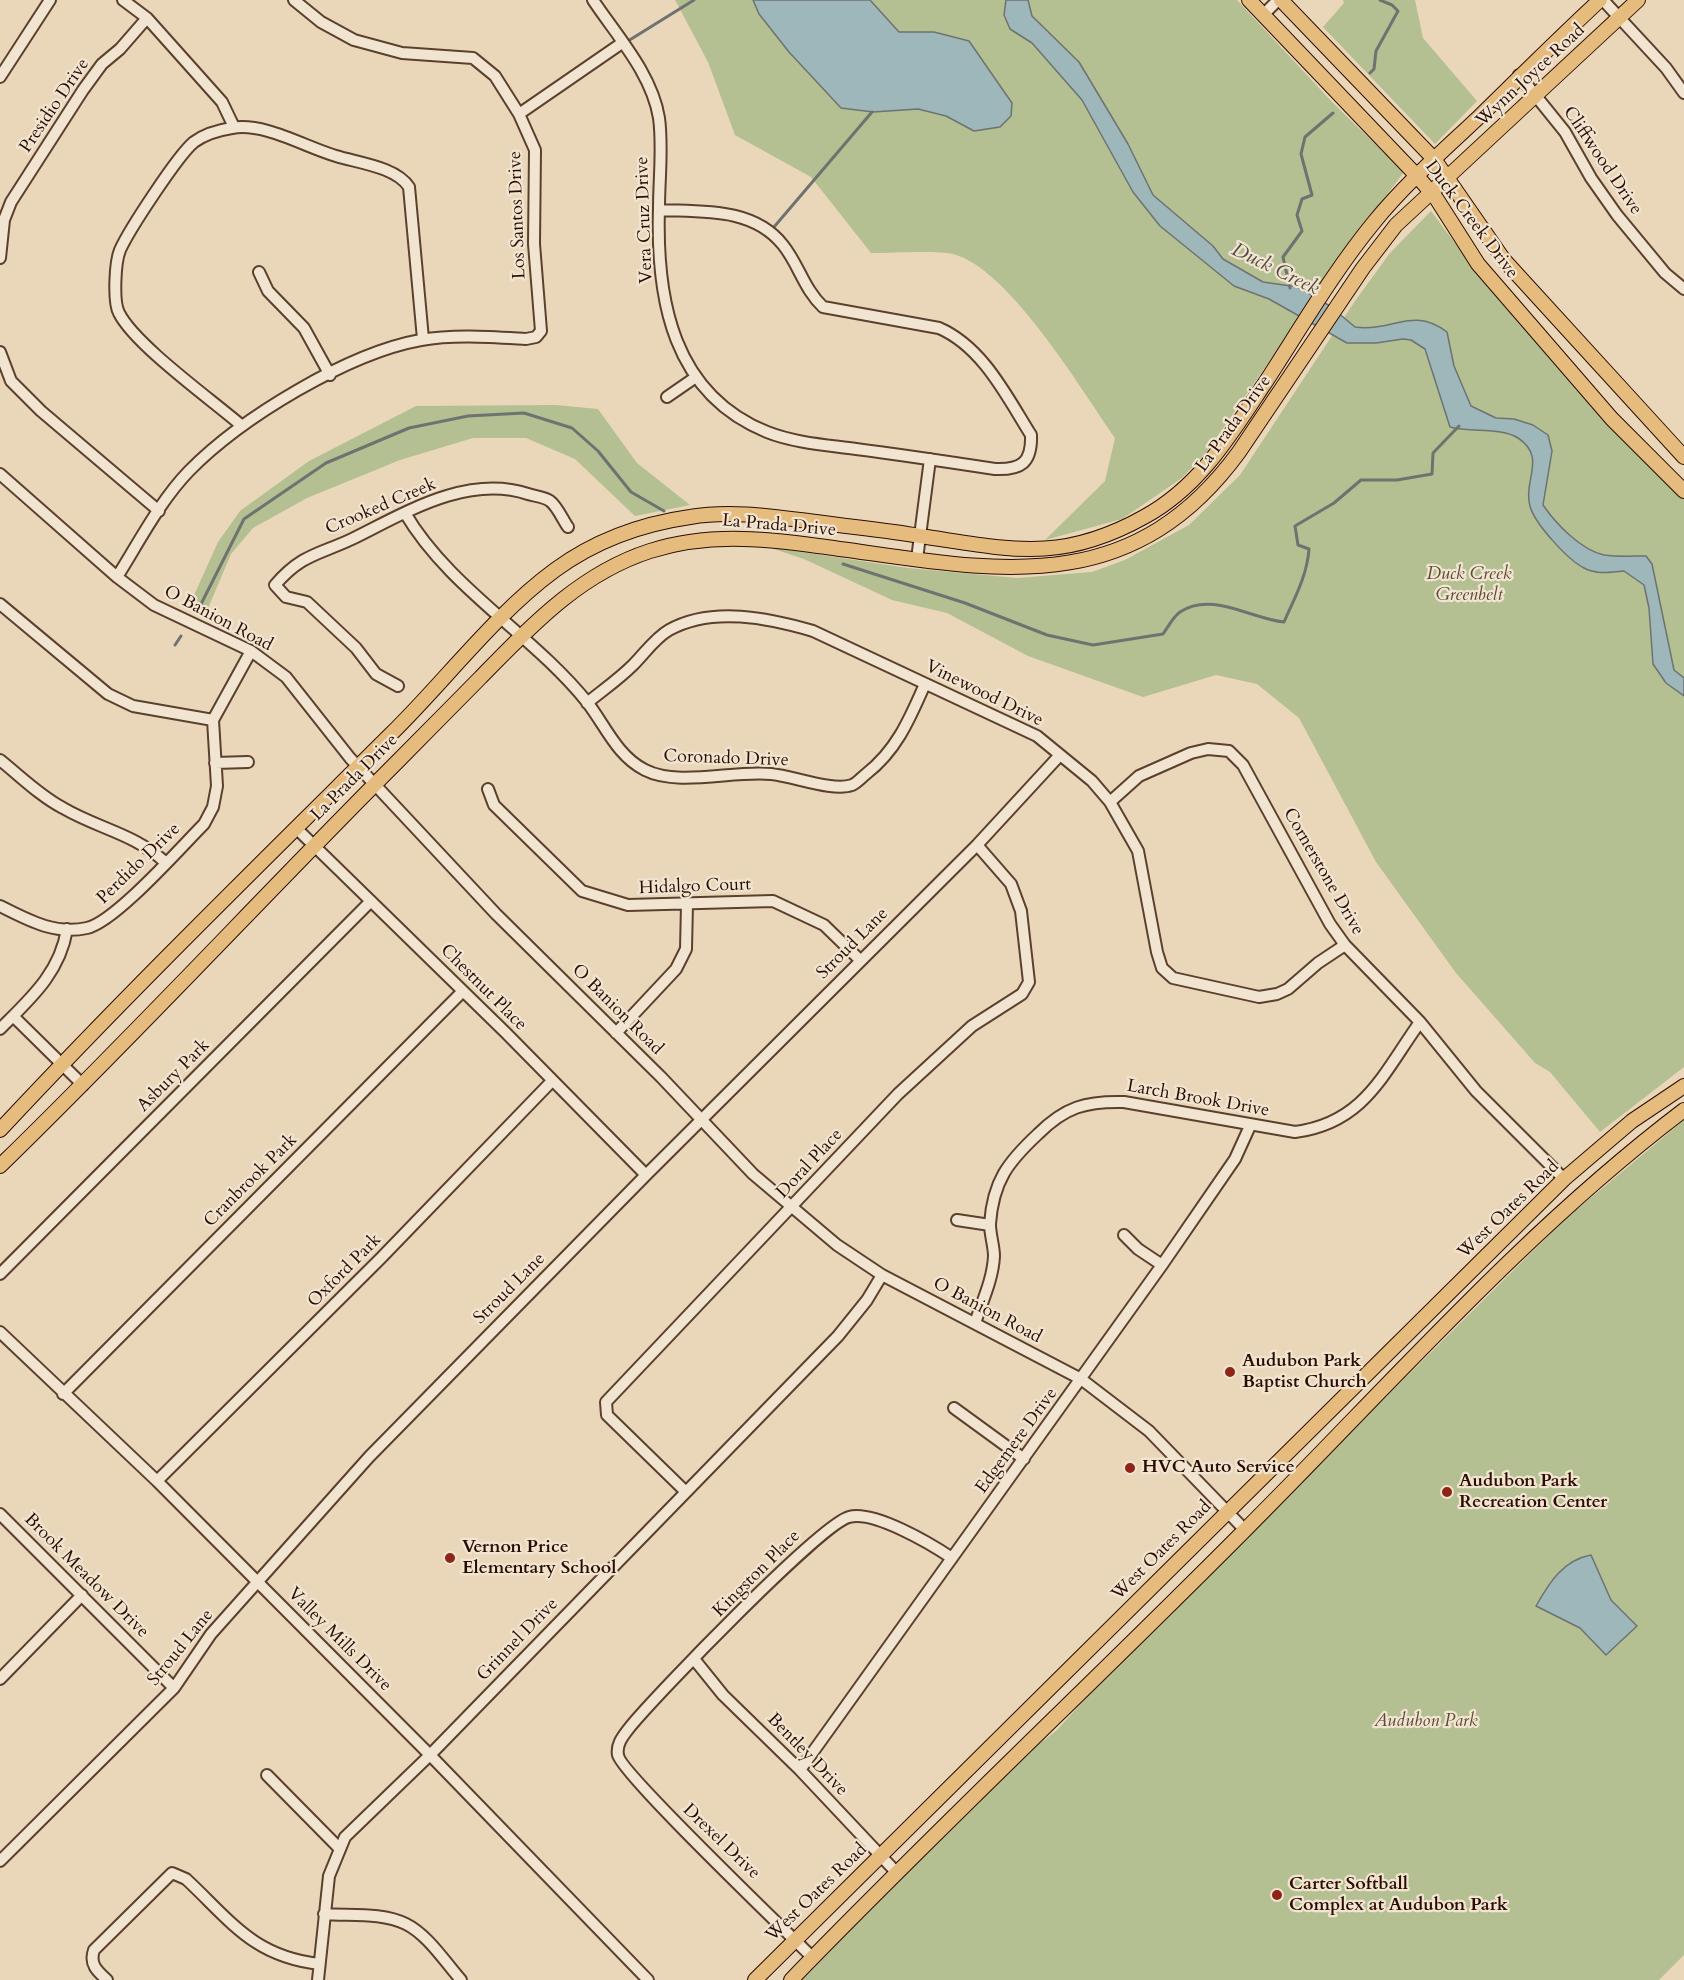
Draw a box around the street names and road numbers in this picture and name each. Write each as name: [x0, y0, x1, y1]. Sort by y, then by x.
street label: Wynn Joyce Road: [1472, 20, 1590, 132]
street label: Presidio Drive: [16, 55, 94, 157]
street label: Cliffwood Drive: [1558, 103, 1646, 219]
street label: Los Santos Drive: [505, 151, 531, 279]
street label: Vera Cruz Drive: [632, 156, 658, 284]
street label: Duck Creek Drive: [1420, 157, 1522, 283]
street label: La Prada Drive: [1192, 371, 1276, 477]
street label: Crooked Creek: [322, 474, 440, 540]
street label: La Prada Drive: [721, 510, 837, 542]
street label: O Banion Road: [160, 581, 276, 657]
street label: Vinewood Drive: [922, 656, 1046, 732]
street label: La Prada Drive: [307, 730, 403, 826]
street label: Coronado Drive: [663, 746, 789, 772]
street label: Cornerstone Drive: [1278, 805, 1368, 939]
street label: Perdido Drive: [93, 819, 185, 909]
street label: Hidalgo Court: [638, 874, 752, 900]
street label: Stroud Lane: [813, 904, 893, 984]
street label: Chestnut Place: [435, 940, 531, 1036]
street label: O Banion Road: [567, 960, 667, 1060]
street label: Asbury Park: [133, 1035, 215, 1117]
street label: Larch Brook Drive: [1125, 1076, 1271, 1122]
street label: Doral Place: [772, 1125, 848, 1203]
street label: Cranbrook Park: [200, 1130, 302, 1232]
street label: West Oates Road: [1454, 1156, 1564, 1264]
street label: Oxford Park: [304, 1230, 386, 1312]
street label: Stroud Lane: [470, 1249, 550, 1329]
street label: O Banion Road: [929, 1273, 1045, 1349]
street label: Edgemere Drive: [971, 1384, 1063, 1498]
street label: West Oates Road: [1108, 1497, 1216, 1605]
street label: Brook Meadow Drive: [19, 1509, 153, 1643]
street label: Kingston Place: [709, 1526, 805, 1622]
street label: Valley Mills Drive: [282, 1583, 396, 1697]
street label: Grinnel Drive: [473, 1594, 563, 1686]
street label: Stroud Lane: [144, 1605, 218, 1691]
street label: Bentley Drive: [762, 1709, 852, 1801]
street label: Drexel Drive: [678, 1800, 764, 1884]
street label: West Oates Road: [762, 1839, 872, 1947]

